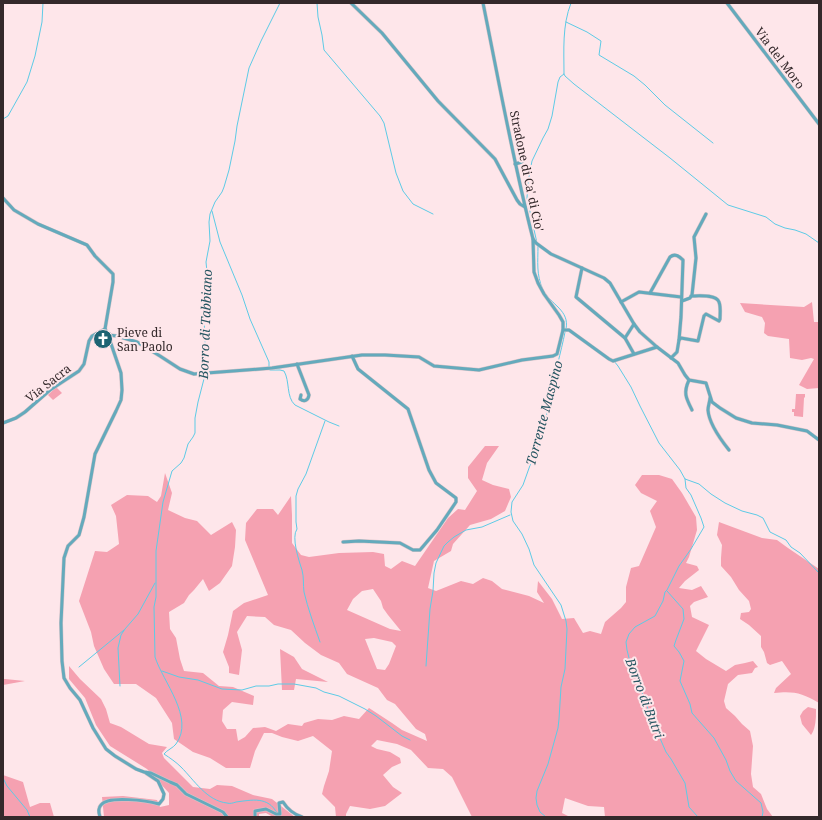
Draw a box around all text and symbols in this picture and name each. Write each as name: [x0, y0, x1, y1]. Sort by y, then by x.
street label: Via del Moro: [751, 24, 809, 92]
street label: Stradone di Ca' di Cio': [506, 109, 548, 233]
water label: Borro di Tabbiano: [194, 269, 216, 380]
place label: Pieve di San Paolo: [117, 324, 173, 355]
church icon: Pieve di San Paolo: [92, 328, 114, 350]
water label: Torrente Maspino: [521, 358, 567, 468]
street label: Via Sacra: [22, 360, 74, 406]
water label: Borro di Butri: [621, 654, 669, 741]

